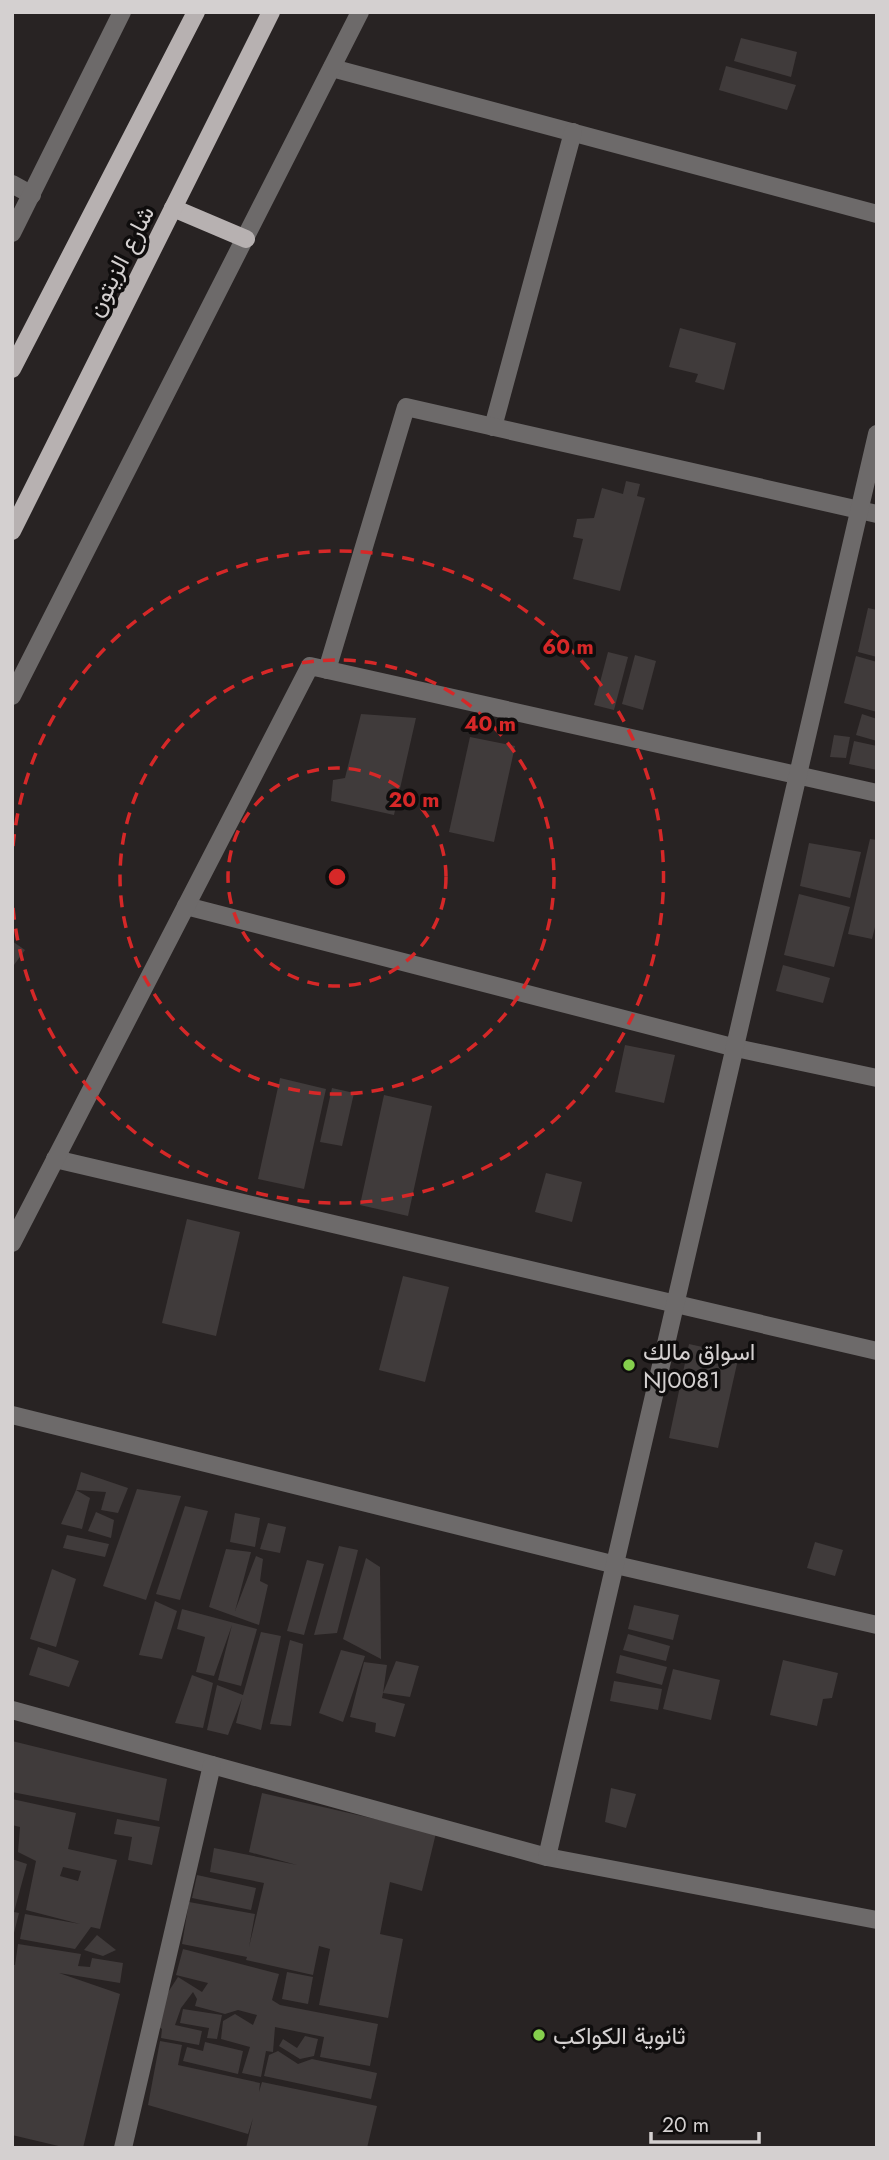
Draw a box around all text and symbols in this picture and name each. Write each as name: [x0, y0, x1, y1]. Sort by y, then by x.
street label: شارع الزيتون: [77, 199, 163, 323]
text: 60 m: [542, 632, 594, 662]
text: 40 m: [464, 709, 516, 739]
text: 20 m: [388, 785, 440, 815]
centre of rings: [325, 865, 349, 889]
place label: اسواق مالك NJ0081: [643, 1334, 755, 1397]
marker: اسواق مالك NJ0081: [621, 1357, 637, 1373]
place label: ثانوية الكواكب: [553, 2018, 686, 2053]
marker: ثانوية الكواكب: [531, 2027, 547, 2043]
scale bar: [651, 2100, 760, 2144]
text: 20 m: [662, 2110, 709, 2140]

